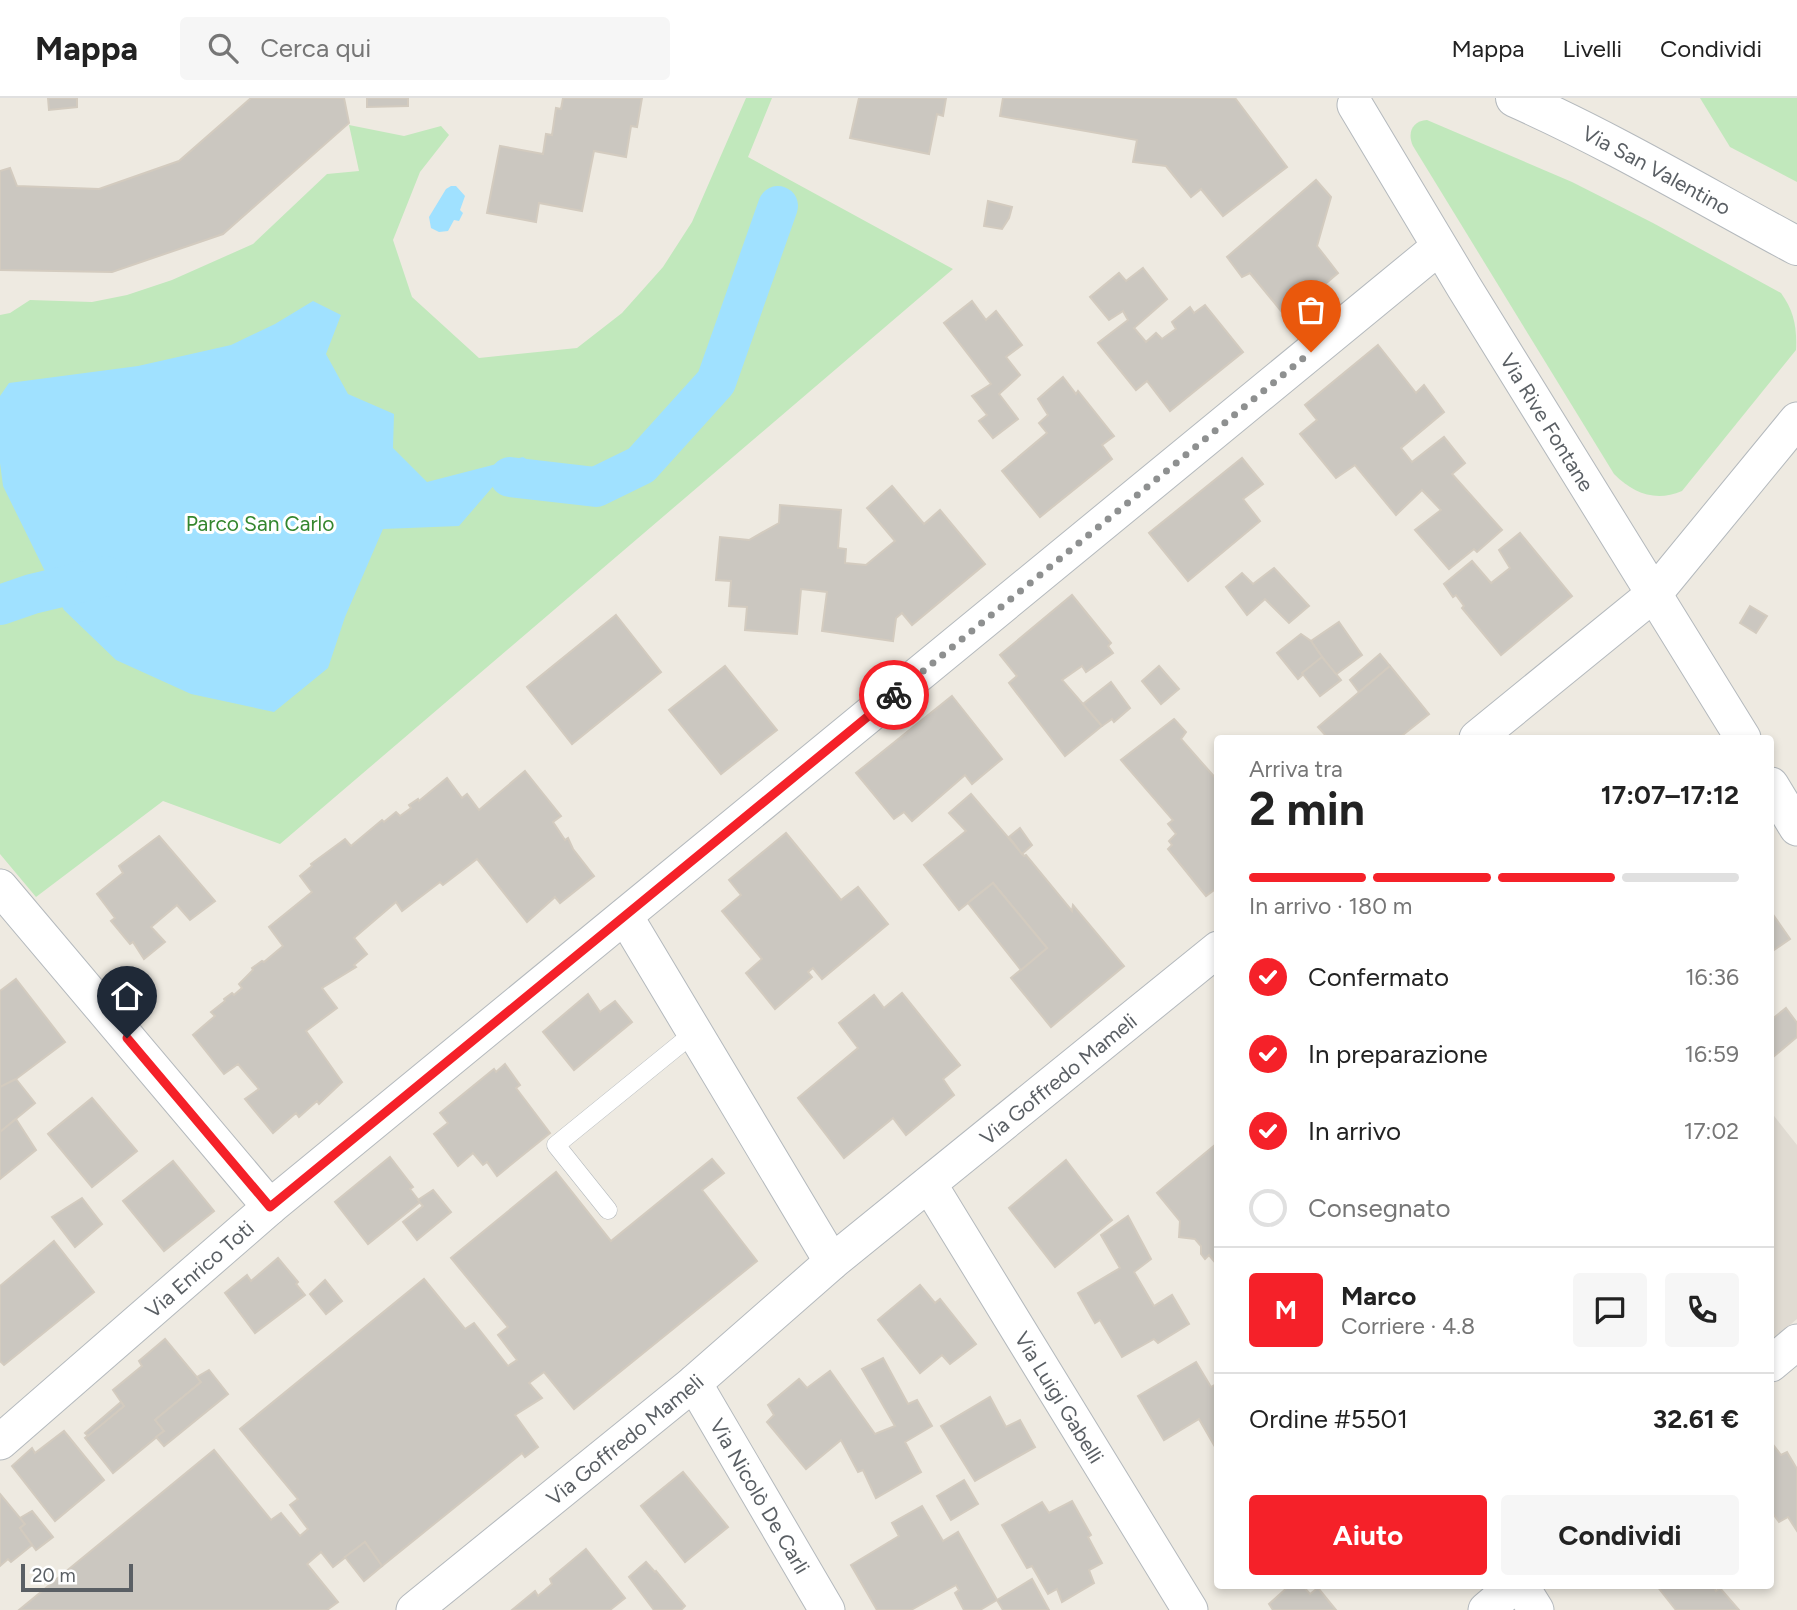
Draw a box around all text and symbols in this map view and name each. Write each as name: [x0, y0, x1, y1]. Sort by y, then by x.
search box: [180, 17, 670, 80]
text: Mappa: [35, 29, 138, 68]
icon: search: [204, 29, 242, 67]
text: Cerca qui: [260, 32, 371, 64]
text: Mappa: [1451, 34, 1525, 63]
text: Livelli: [1563, 34, 1622, 63]
text: Condividi: [1660, 34, 1762, 63]
street label: Via San Valentino: [1579, 120, 1735, 220]
pin: [1281, 280, 1341, 352]
icon: bag: [1292, 291, 1330, 329]
street label: Via Rive Fontane: [1495, 348, 1600, 496]
park label: Parco San Carlo: [186, 511, 334, 536]
courier: [859, 660, 929, 730]
icon: bike: [875, 676, 913, 714]
text: Arriva tra: [1249, 755, 1343, 783]
text: 17:07–17:12: [1601, 779, 1739, 811]
text: 2 min: [1249, 781, 1365, 837]
text: In arrivo · 180 m: [1249, 892, 1412, 920]
icon: check: [1249, 958, 1287, 996]
text: Confermato: [1308, 961, 1449, 993]
text: 16:36: [1685, 963, 1739, 991]
pin: [97, 966, 157, 1038]
icon: home: [108, 977, 146, 1015]
street label: Via Goffredo Mameli: [975, 1008, 1141, 1150]
icon: check: [1249, 1035, 1287, 1073]
text: In preparazione: [1308, 1038, 1488, 1070]
text: 16:59: [1684, 1040, 1739, 1068]
icon: check: [1249, 1112, 1287, 1150]
text: In arrivo: [1308, 1115, 1401, 1147]
text: 17:02: [1684, 1117, 1739, 1145]
text: Consegnato: [1308, 1192, 1451, 1224]
street label: Via Enrico Toti: [140, 1215, 258, 1323]
button: chat: [1573, 1273, 1647, 1347]
button: phone: [1665, 1273, 1739, 1347]
text: Marco: [1341, 1280, 1416, 1312]
text: M: [1275, 1294, 1297, 1326]
text: Corriere · 4.8: [1341, 1312, 1475, 1340]
street label: Via Luigi Gabelli: [1010, 1327, 1109, 1468]
street label: Via Goffredo Mameli: [541, 1368, 708, 1510]
text: Ordine #5501: [1249, 1403, 1408, 1435]
text: 32.61 €: [1653, 1403, 1739, 1435]
street label: Via Nicolò De Carli: [705, 1414, 815, 1578]
button: Aiuto: [1249, 1495, 1487, 1575]
button: Condividi: [1501, 1495, 1739, 1575]
scale bar: [21, 1561, 133, 1593]
text: 20 m: [32, 1564, 76, 1587]

